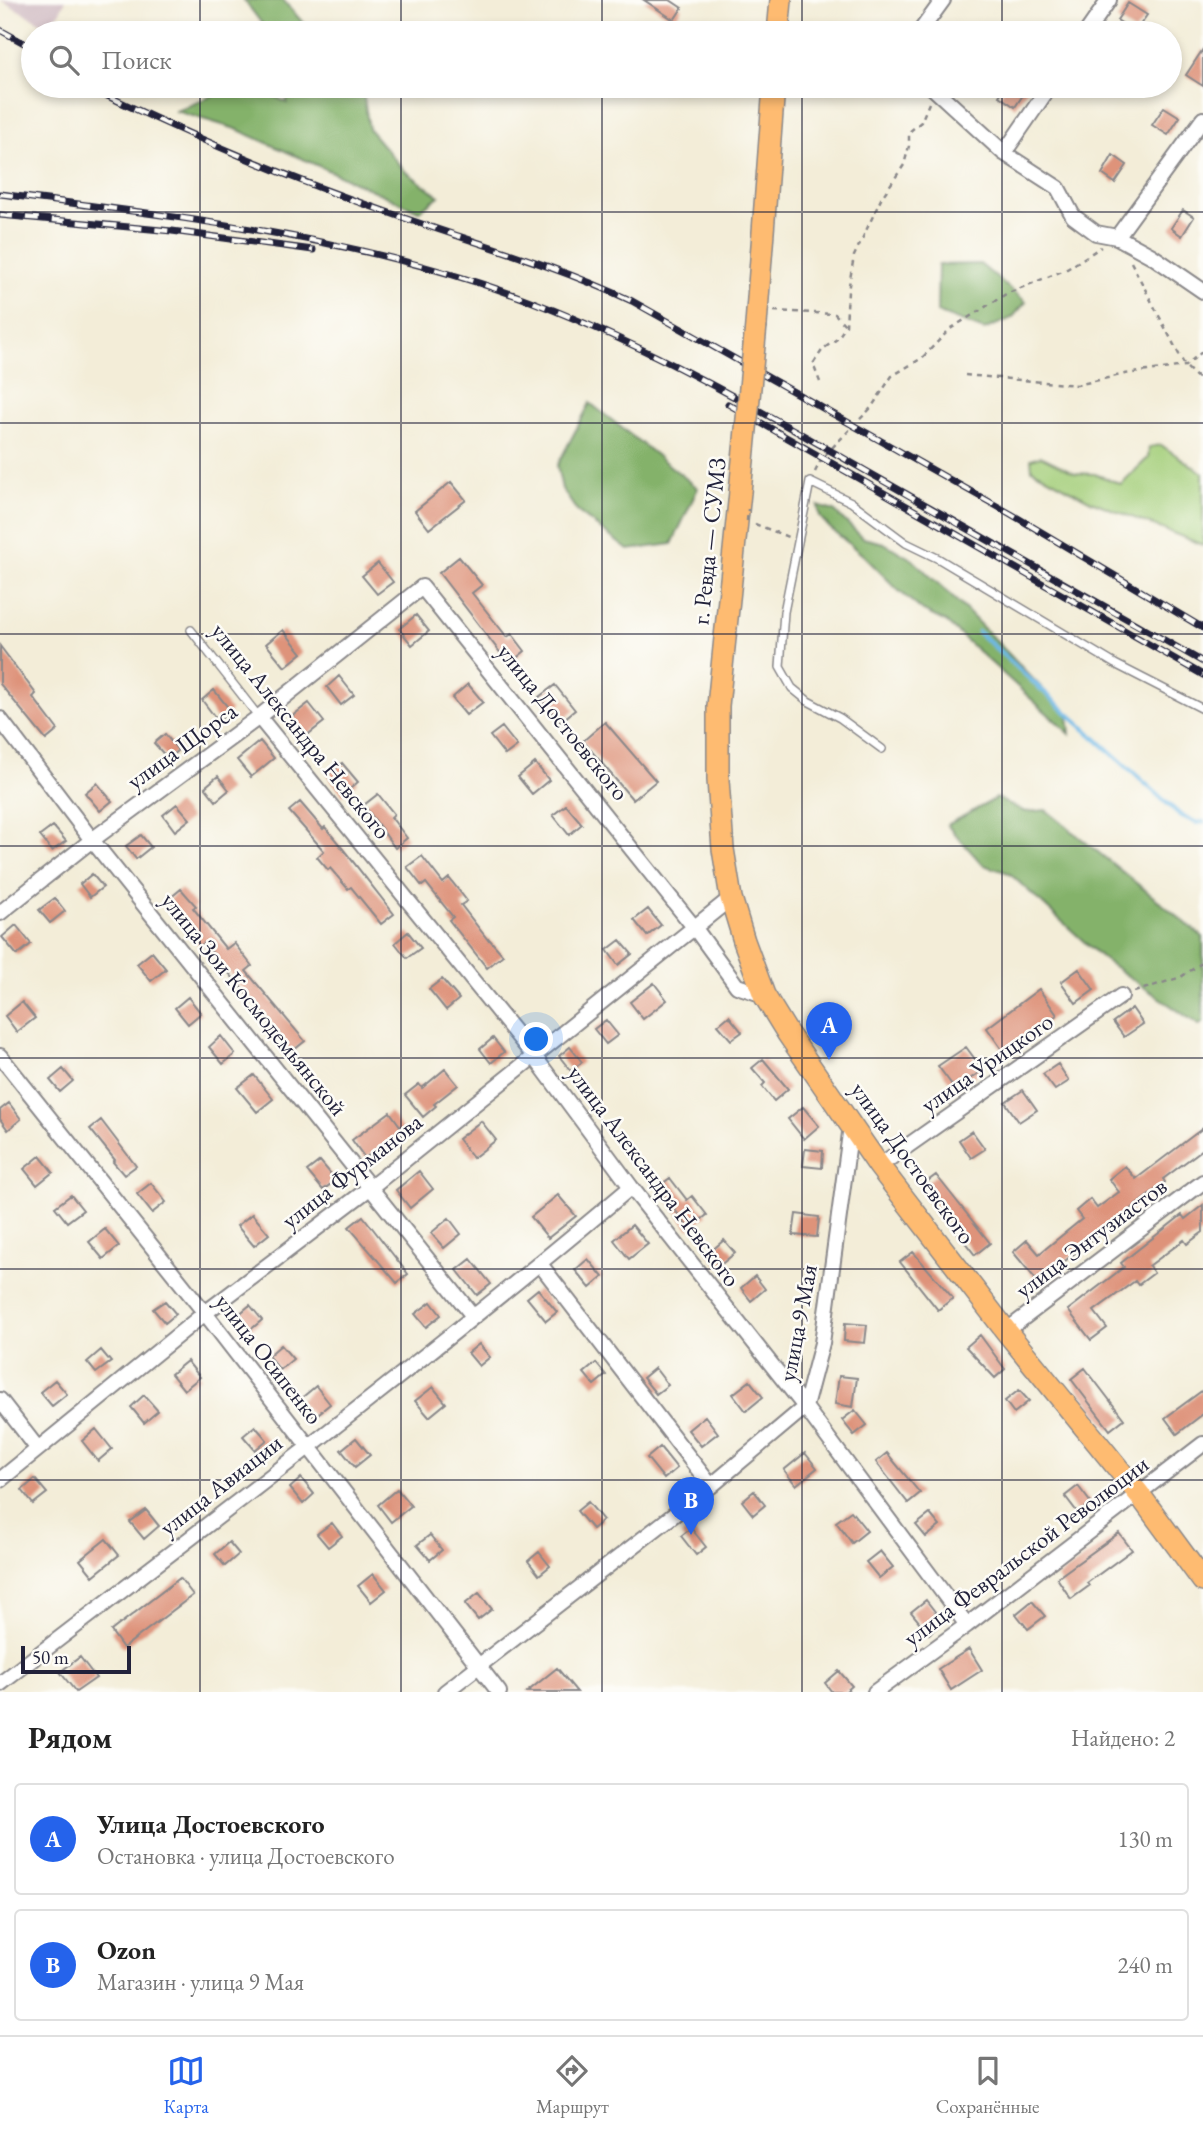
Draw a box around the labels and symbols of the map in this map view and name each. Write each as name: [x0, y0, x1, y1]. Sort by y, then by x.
street label: г. Ревда — СУМЗ: [684, 456, 733, 626]
street label: улица Александра Невского: [204, 616, 398, 845]
street label: улица Достоевского: [491, 637, 636, 807]
street label: улица Щорса: [120, 695, 243, 796]
street label: улица Зои Космодемьянской: [155, 886, 354, 1122]
pin: A: [806, 1002, 852, 1060]
street label: улица Урицкого: [914, 1005, 1059, 1120]
your location: [519, 1022, 553, 1056]
street label: улица Александра Невского: [561, 1059, 748, 1293]
street label: улица Достоевского: [844, 1075, 983, 1250]
street label: улица Фурманова: [275, 1106, 429, 1235]
street label: улица Энтузиастов: [1009, 1170, 1173, 1305]
street label: улица 9 Мая: [771, 1261, 824, 1384]
street label: улица Осипенко: [209, 1287, 330, 1431]
street label: улица Авиации: [153, 1427, 289, 1542]
street label: улица Февральской Революции: [897, 1448, 1155, 1653]
pin: B: [668, 1477, 714, 1535]
scale bar: [21, 1643, 131, 1675]

